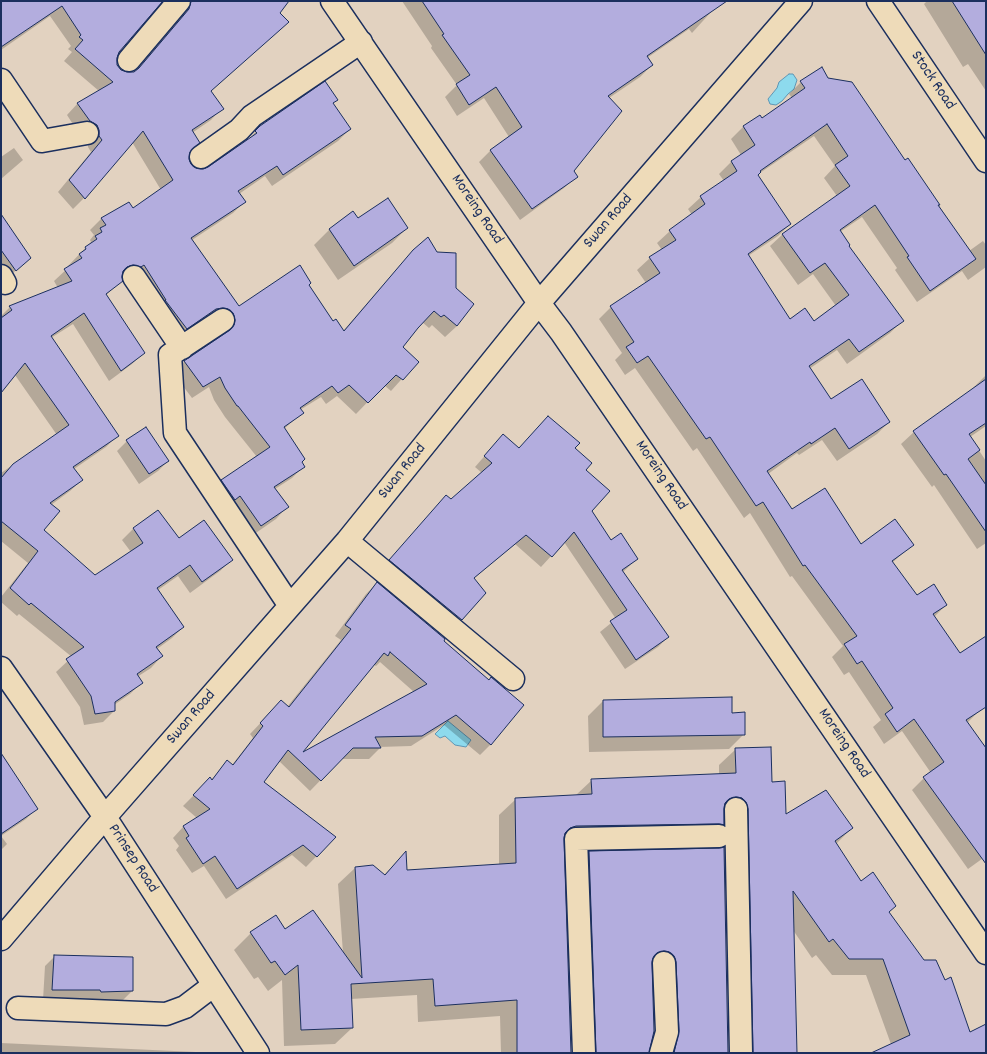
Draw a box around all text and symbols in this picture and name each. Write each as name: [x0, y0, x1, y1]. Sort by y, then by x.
street label: Stock Road: [905, 48, 959, 114]
street label: Moreing Road: [446, 171, 506, 249]
street label: Swan Road: [580, 191, 638, 253]
street label: Moreing Road: [630, 437, 690, 515]
street label: Swan Road: [375, 440, 431, 504]
street label: Swan Road: [163, 687, 221, 749]
street label: Moreing Road: [813, 705, 873, 783]
street label: Prinsep Road: [103, 821, 161, 897]

